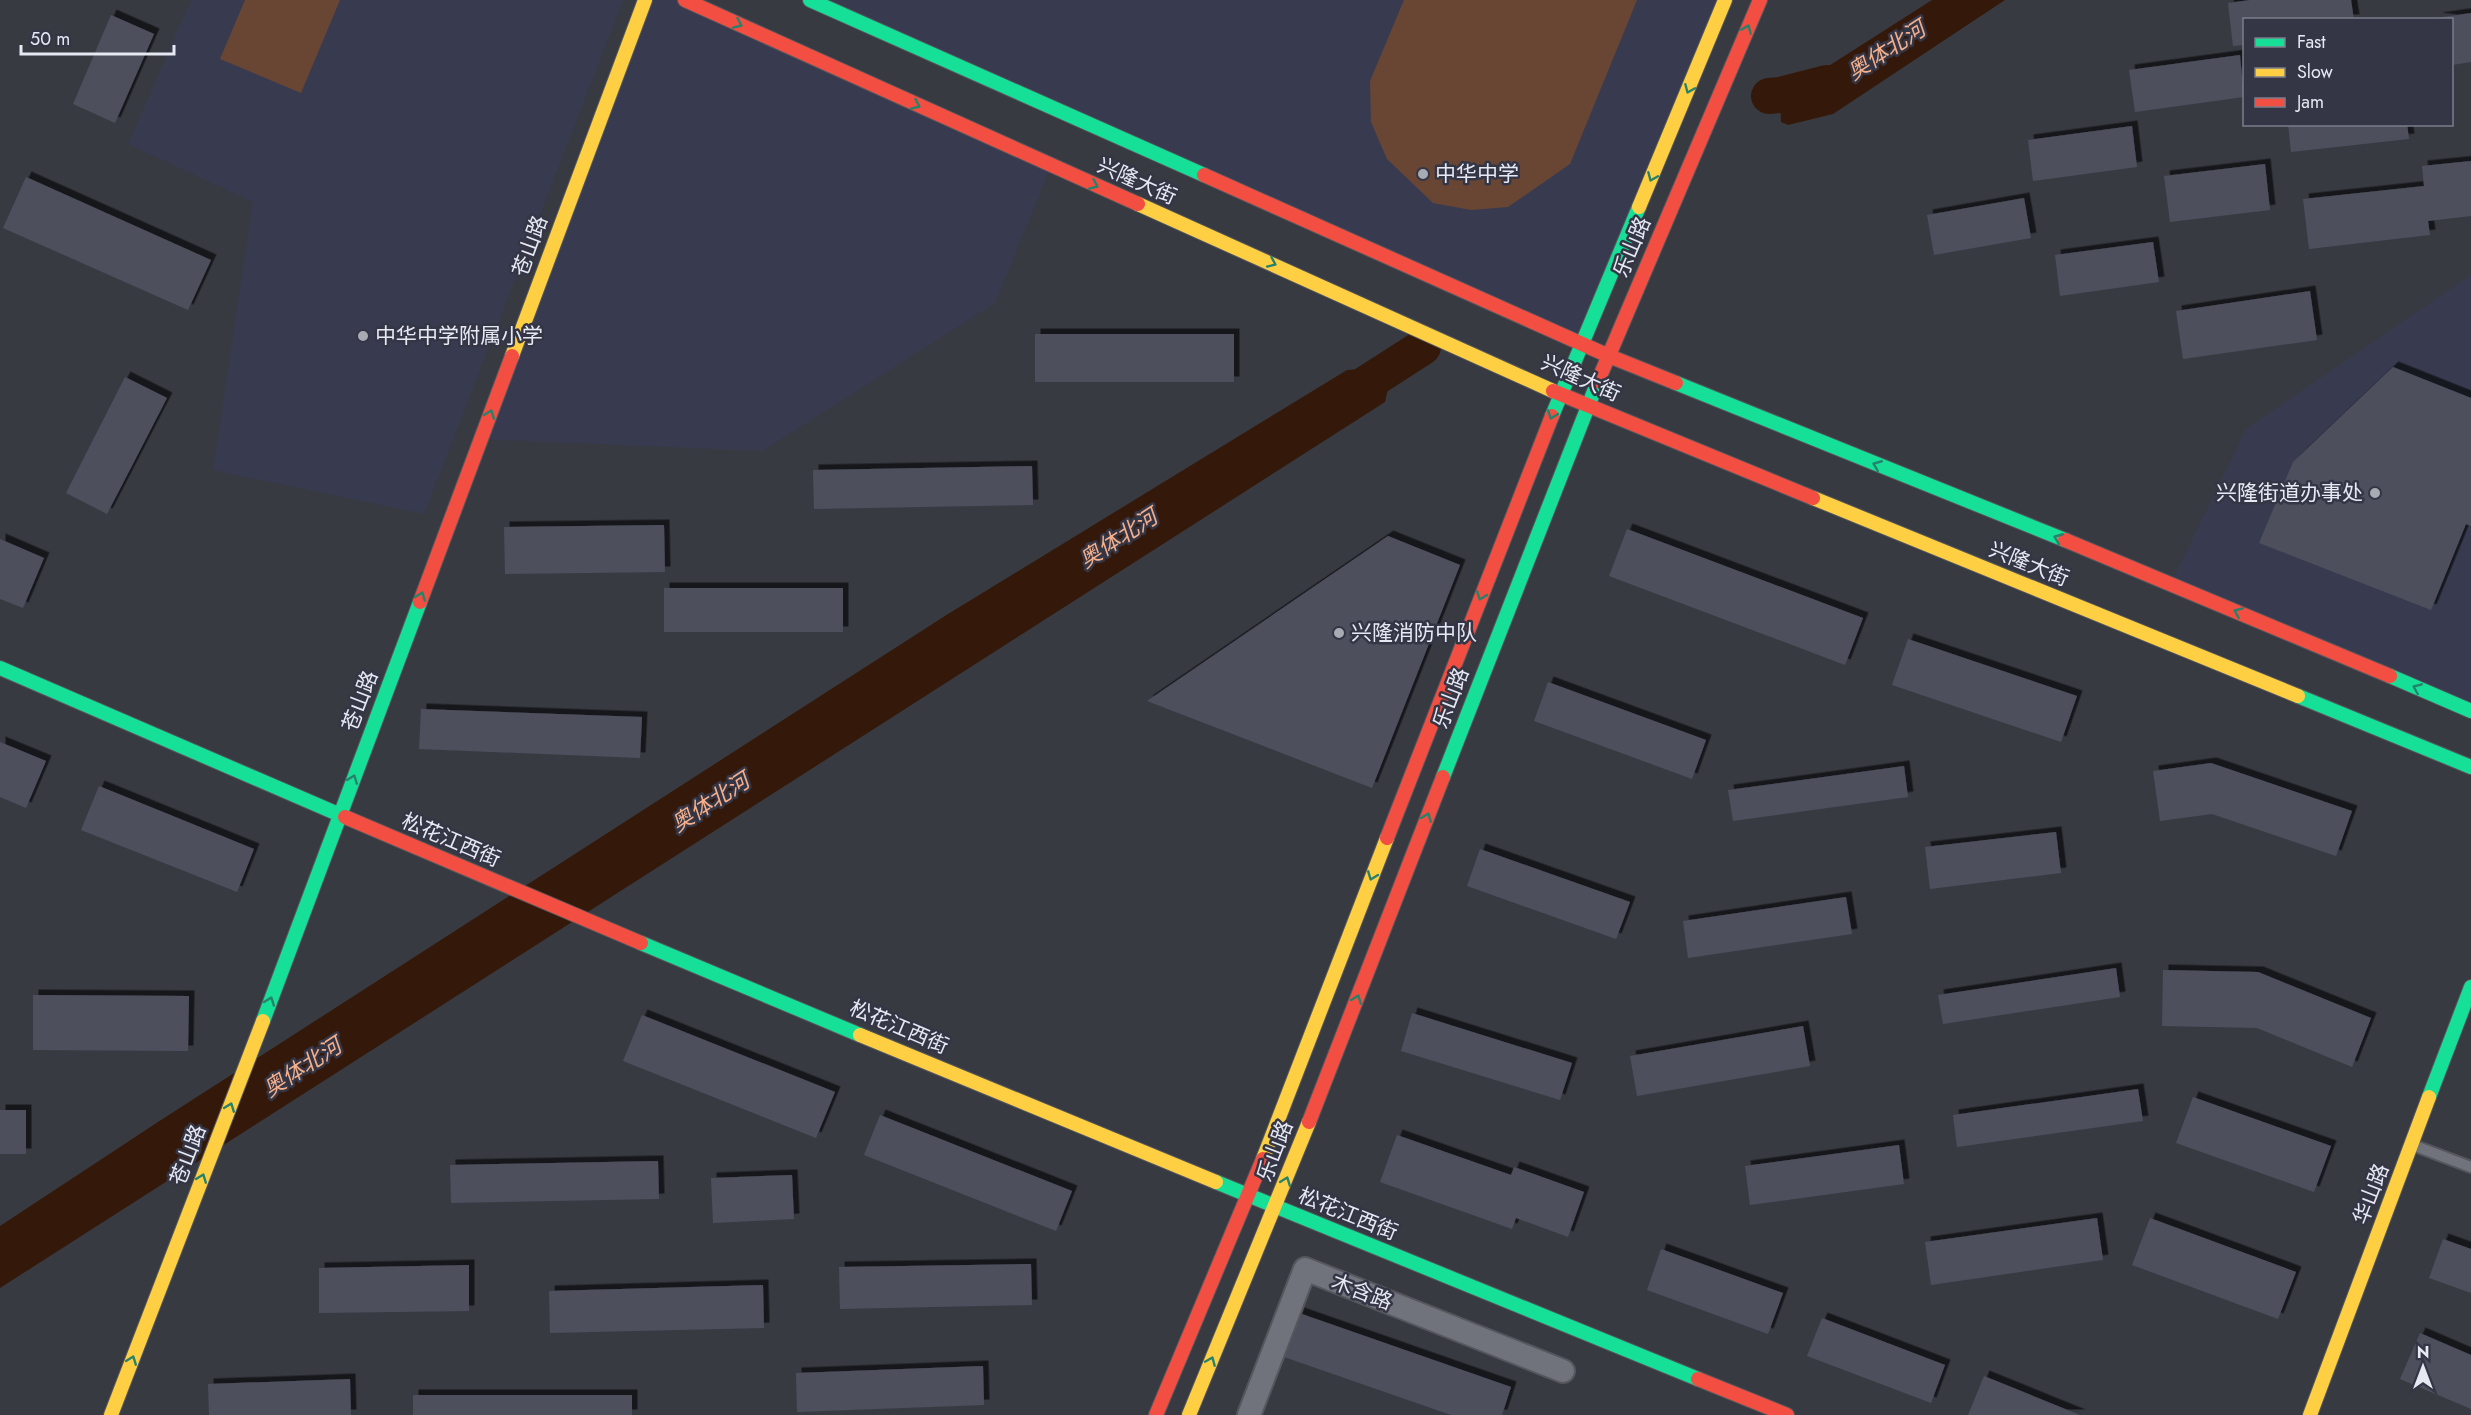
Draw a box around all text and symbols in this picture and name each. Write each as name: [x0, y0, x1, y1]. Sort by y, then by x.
water label: 奥体北河: [1840, 10, 1935, 87]
one-way arrow: [732, 17, 743, 29]
scale bar: [21, 18, 174, 56]
legend: [2243, 18, 2453, 126]
one-way arrow: [1740, 25, 1752, 36]
text: 50 m: [30, 26, 70, 52]
text: Fast: [2297, 29, 2326, 55]
text: Slow: [2297, 59, 2334, 85]
one-way arrow: [1684, 82, 1696, 93]
text: Jam: [2295, 89, 2324, 115]
one-way arrow: [910, 97, 921, 109]
street label: 兴隆大街: [1093, 150, 1181, 212]
place label: 中华中学: [1435, 159, 1519, 189]
marker: 中华中学: [1416, 167, 1430, 181]
one-way arrow: [1647, 171, 1659, 182]
one-way arrow: [1087, 177, 1098, 189]
street label: 苍山路: [505, 211, 555, 281]
street label: 乐山路: [1606, 212, 1658, 282]
one-way arrow: [1266, 256, 1277, 268]
place label: 中华中学附属小学: [375, 321, 543, 351]
marker: 中华中学附属小学: [356, 329, 370, 343]
street label: 兴隆大街: [1537, 347, 1625, 409]
one-way arrow: [483, 409, 495, 420]
one-way arrow: [1546, 409, 1559, 419]
one-way arrow: [1872, 460, 1883, 472]
place label: 兴隆街道办事处: [2216, 478, 2363, 508]
marker: 兴隆街道办事处: [2368, 486, 2382, 500]
water label: 奥体北河: [1072, 498, 1167, 575]
one-way arrow: [2053, 532, 2063, 545]
street label: 兴隆大街: [1984, 534, 2074, 594]
one-way arrow: [1476, 590, 1488, 601]
one-way arrow: [414, 592, 427, 602]
one-way arrow: [2233, 607, 2244, 619]
place label: 兴隆消防中队: [1351, 618, 1477, 648]
marker: 兴隆消防中队: [1332, 626, 1346, 640]
street label: 乐山路: [1426, 663, 1476, 733]
street label: 苍山路: [335, 666, 385, 736]
one-way arrow: [2413, 684, 2424, 696]
water label: 奥体北河: [664, 762, 759, 839]
one-way arrow: [346, 774, 358, 785]
street label: 松花江西街: [397, 806, 505, 874]
one-way arrow: [1420, 813, 1433, 823]
one-way arrow: [1367, 870, 1380, 881]
street label: 松花江西街: [845, 993, 953, 1061]
one-way arrow: [1350, 994, 1362, 1005]
one-way arrow: [263, 996, 276, 1007]
water label: 奥体北河: [256, 1027, 351, 1104]
one-way arrow: [223, 1102, 235, 1113]
street label: 乐山路: [1250, 1116, 1300, 1186]
street label: 苍山路: [163, 1120, 213, 1190]
street label: 华山路: [2346, 1159, 2396, 1229]
one-way arrow: [195, 1174, 207, 1185]
one-way arrow: [1279, 1176, 1291, 1187]
street label: 松花江西街: [1294, 1180, 1402, 1248]
street label: 木含路: [1327, 1267, 1397, 1317]
north arrow: [2393, 1337, 2453, 1397]
text: N: [2417, 1341, 2429, 1364]
one-way arrow: [125, 1356, 137, 1367]
one-way arrow: [1204, 1356, 1216, 1367]

